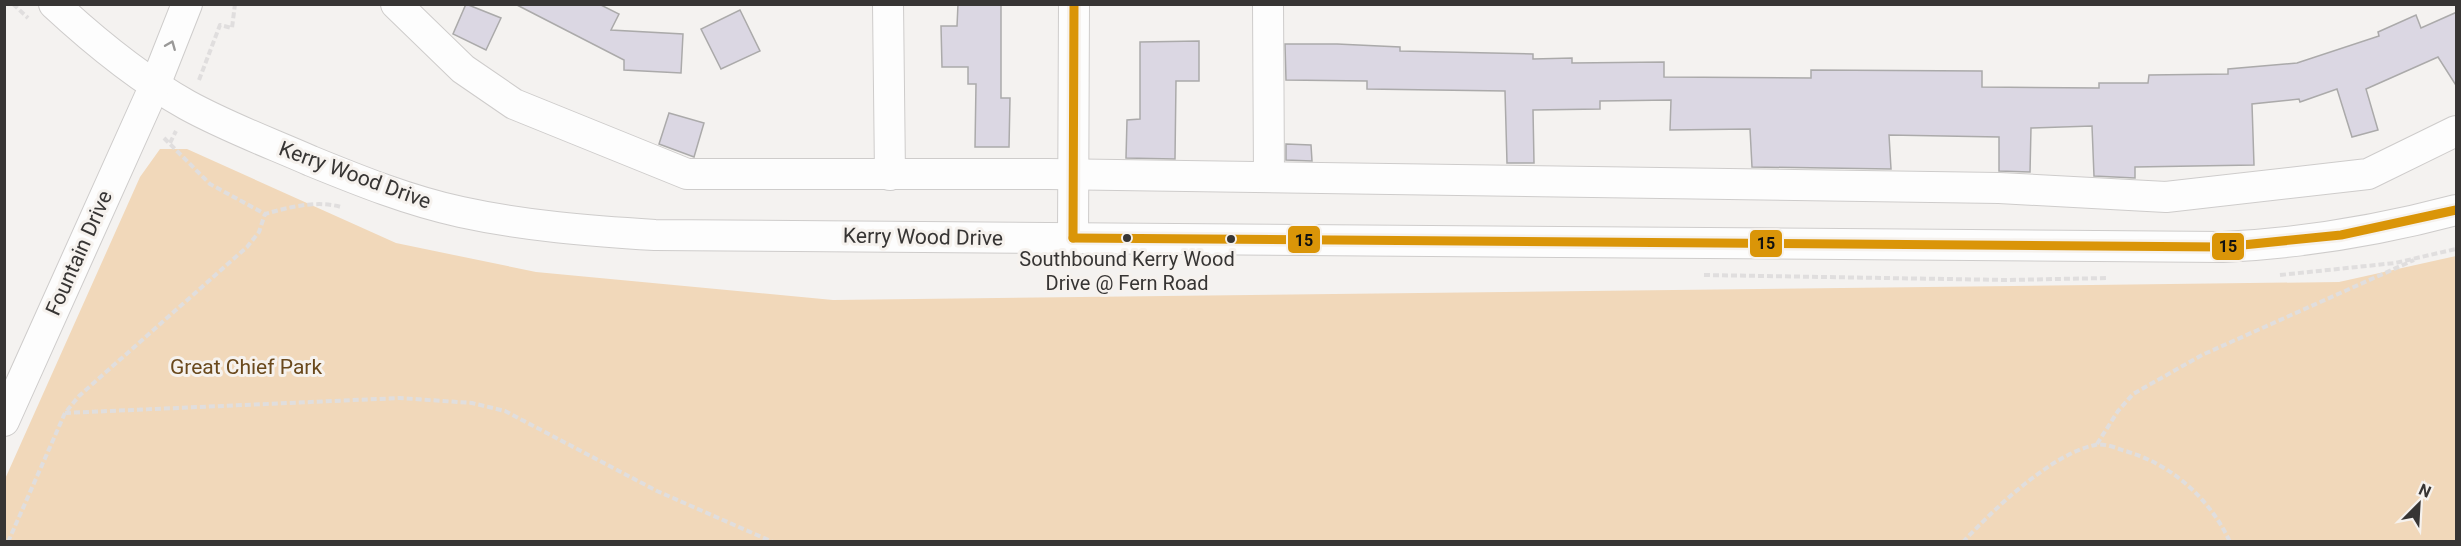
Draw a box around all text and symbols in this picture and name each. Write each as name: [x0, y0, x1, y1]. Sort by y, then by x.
one-way arrow: [164, 40, 176, 51]
street label: Kerry Wood Drive: [276, 136, 434, 214]
street label: Fountain Drive: [41, 187, 117, 319]
street label: Kerry Wood Drive: [843, 224, 1003, 250]
line badge: 15: [1287, 225, 1321, 254]
line badge: 15: [1749, 229, 1783, 258]
text: 15: [1295, 231, 1313, 250]
marker: Southbound Kerry Wood Drive @ Fern Road: [1121, 232, 1133, 244]
line badge: 15: [2211, 232, 2245, 261]
unlabelled marker: [1225, 233, 1237, 245]
text: 15: [1757, 234, 1775, 253]
text: 15: [2219, 237, 2237, 256]
place label: Southbound Kerry Wood Drive @ Fern Road: [1019, 247, 1235, 295]
park label: Great Chief Park: [170, 355, 322, 379]
north arrow: [2389, 474, 2449, 534]
text: N: [2416, 480, 2434, 502]

